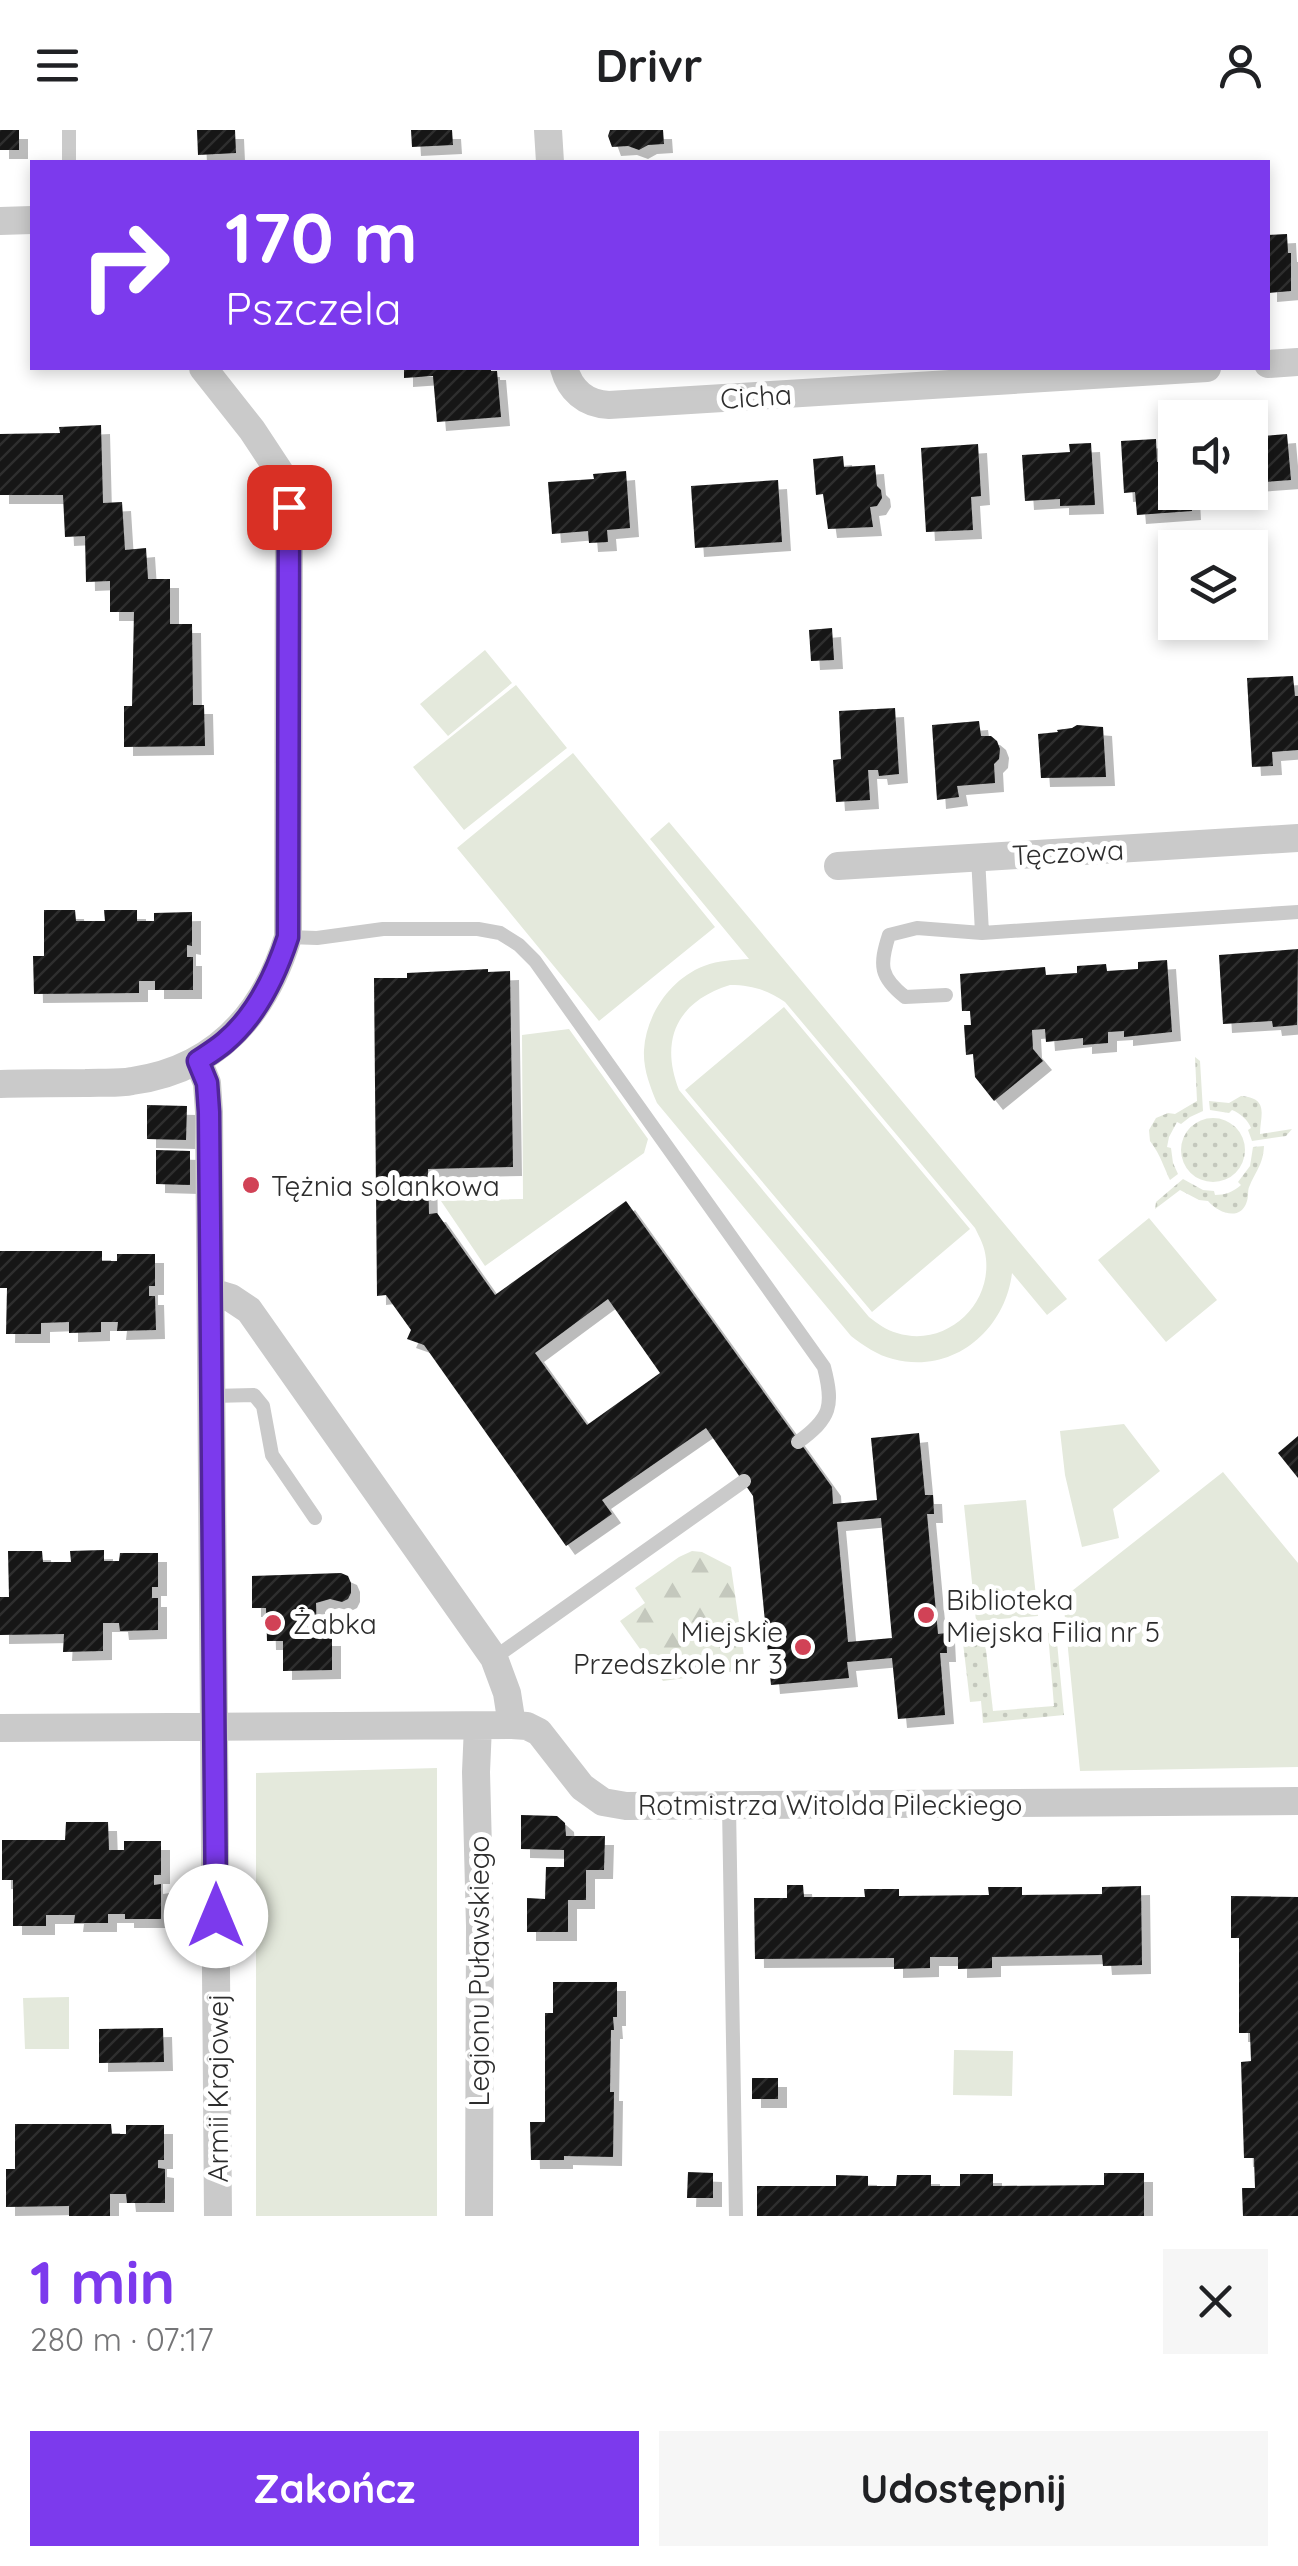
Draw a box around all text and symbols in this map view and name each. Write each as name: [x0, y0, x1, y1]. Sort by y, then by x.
text: Drivr: [595, 37, 703, 93]
icon: menu: [30, 38, 85, 93]
icon: person: [1213, 38, 1268, 93]
text: 170 m: [225, 193, 418, 281]
icon: right: [60, 200, 190, 330]
text: Pszczela: [225, 280, 402, 336]
street label: Cicha: [719, 376, 793, 416]
map controls: [1158, 400, 1268, 640]
button: sound: [1158, 400, 1268, 510]
pin: [247, 465, 332, 550]
icon: arrive: [262, 480, 317, 535]
button: layers: [1158, 530, 1268, 640]
street label: Tęczowa: [1011, 832, 1125, 872]
place label: Tężnia solankowa: [271, 1168, 500, 1203]
marker: Tężnia solankowa: [240, 1174, 262, 1196]
place label: Biblioteka Miejska Filia nr 5: [946, 1582, 1160, 1649]
marker: Biblioteka Miejska Filia nr 5: [915, 1604, 937, 1626]
place label: Żabka: [293, 1606, 377, 1641]
marker: Żabka: [262, 1612, 284, 1634]
place label: Miejskie Przedszkole nr 3: [573, 1614, 783, 1681]
marker: Miejskie Przedszkole nr 3: [792, 1636, 814, 1658]
street label: Rotmistrza Witolda Pileckiego: [638, 1787, 1022, 1822]
street label: Legionu Puławskiego: [461, 1836, 496, 2107]
position arrow: [164, 1864, 268, 1968]
street label: Armii Krajowej: [200, 1993, 235, 2183]
text: 1 min: [30, 2244, 175, 2319]
button: close: [1163, 2249, 1268, 2354]
text: 280 m · 07:17: [30, 2319, 214, 2359]
button: Zakończ: [30, 2431, 639, 2546]
button: Udostępnij: [659, 2431, 1268, 2546]

